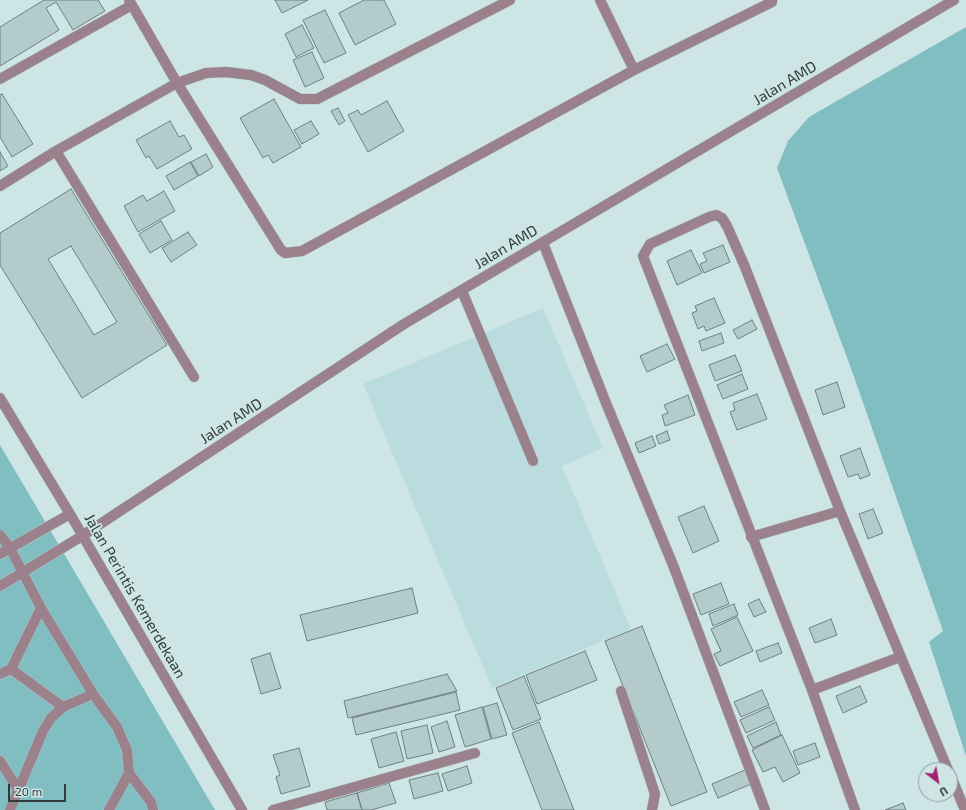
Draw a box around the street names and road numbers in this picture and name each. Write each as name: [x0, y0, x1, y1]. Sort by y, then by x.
street label: Jalan AMD: [750, 57, 820, 109]
street label: Jalan AMD: [471, 221, 541, 273]
street label: Jalan AMD: [197, 394, 265, 448]
street label: Jalan Perintis Kemerdekaan: [80, 511, 190, 681]

